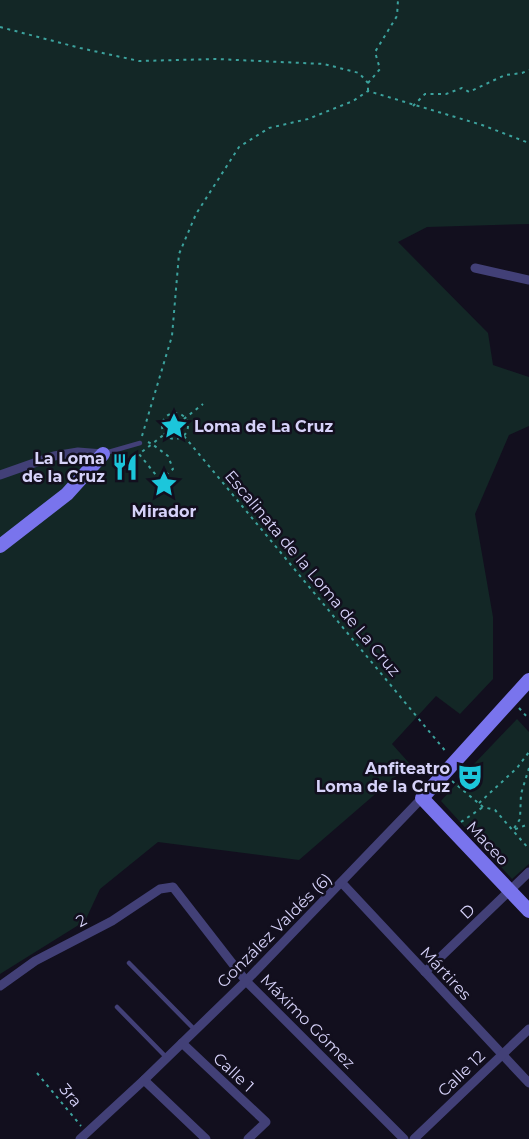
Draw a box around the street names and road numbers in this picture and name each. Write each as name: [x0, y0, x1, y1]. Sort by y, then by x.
street label: Escalinata de la Loma de La Cruz: [221, 467, 404, 680]
street label: Maceo: [463, 817, 513, 869]
street label: González Valdés (6): [213, 869, 335, 991]
street label: D: [456, 900, 479, 923]
street label: 2: [73, 910, 90, 931]
street label: Mártires: [416, 943, 475, 1004]
street label: Máximo Gómez: [256, 970, 359, 1073]
street label: Calle 12: [434, 1046, 489, 1100]
street label: Calle 1: [209, 1049, 258, 1096]
street label: 3ra: [56, 1080, 86, 1111]

